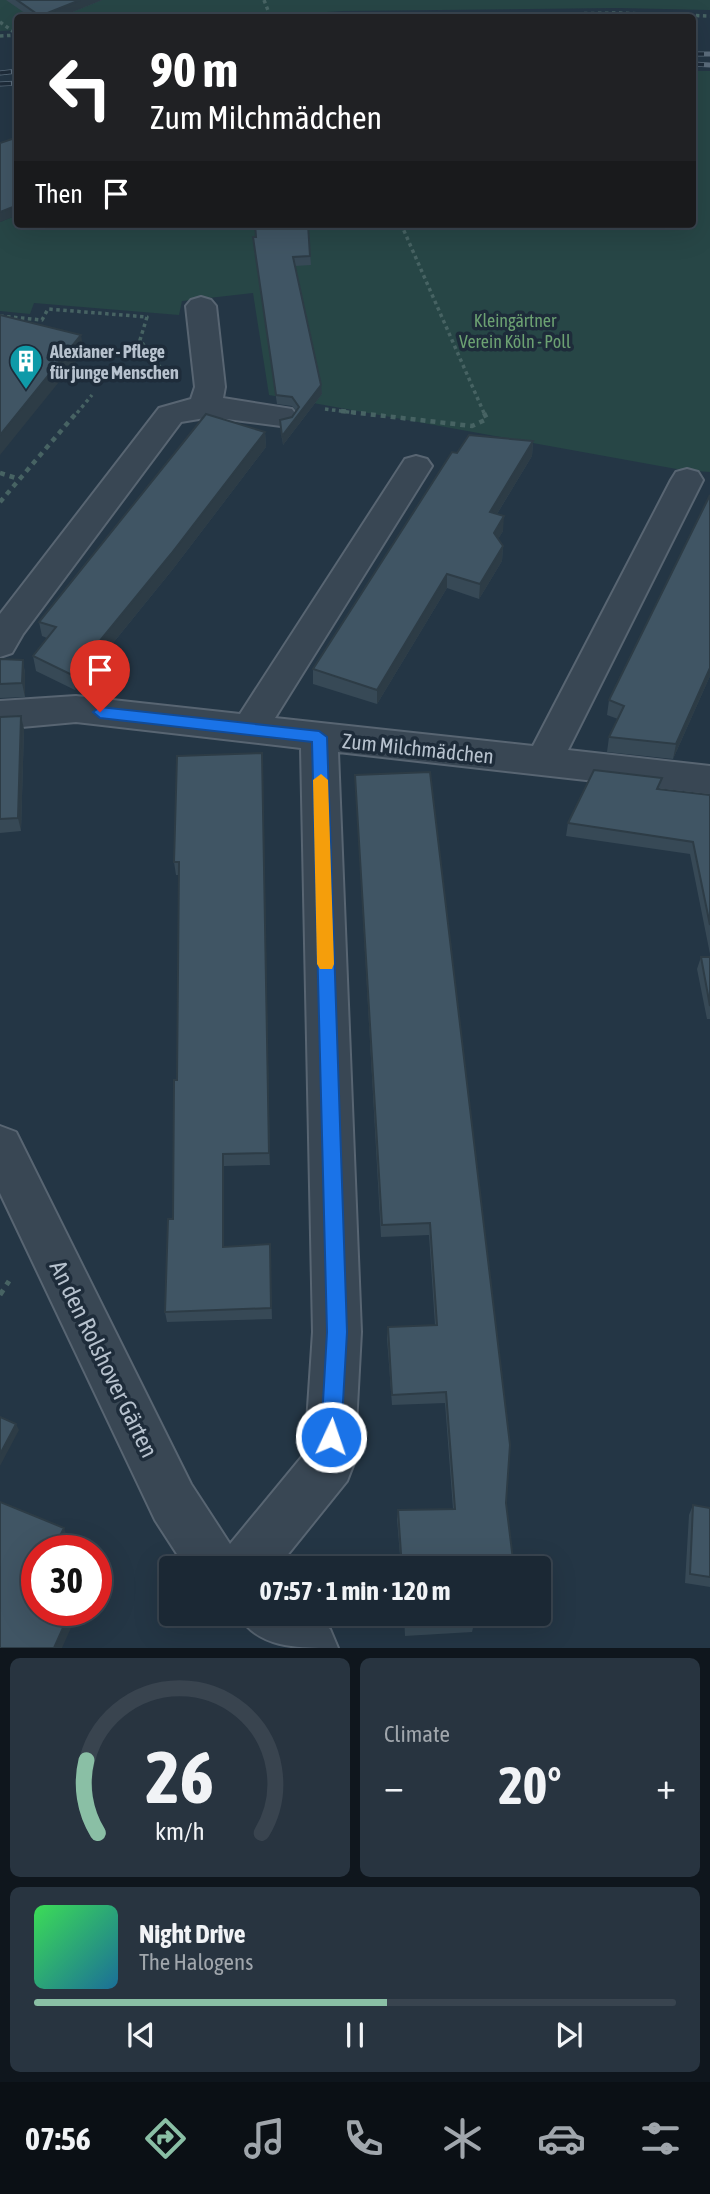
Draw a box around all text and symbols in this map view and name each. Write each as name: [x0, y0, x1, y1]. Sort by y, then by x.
text: 90 m: [150, 41, 238, 97]
icon: left: [35, 42, 126, 133]
text: Zum Milchmädchen: [150, 99, 382, 136]
icon: arrive: [97, 175, 135, 213]
text: Then: [35, 179, 83, 209]
park label: Kleingärtner Verein Köln - Poll: [459, 310, 571, 352]
place label: Alexianer - Pflege für junge Menschen: [49, 341, 179, 383]
building icon: Alexianer - Pflege für junge Menschen: [7, 342, 45, 391]
pin: [70, 640, 130, 712]
icon: arrive: [81, 651, 119, 689]
street label: Zum Milchmädchen: [341, 728, 495, 768]
street label: An den Rolshover Gärten: [45, 1256, 163, 1462]
position arrow: [294, 1400, 368, 1474]
speed limit sign: 30: [21, 1535, 112, 1626]
text: 07:57 · 1 min · 120 m: [260, 1576, 450, 1606]
text: Climate: [384, 1721, 450, 1747]
text: 26: [146, 1736, 214, 1819]
text: 20°: [498, 1755, 562, 1815]
text: −: [384, 1764, 404, 1807]
text: +: [656, 1764, 676, 1807]
text: km/h: [155, 1817, 205, 1845]
text: Night Drive: [139, 1919, 246, 1949]
text: The Halogens: [139, 1949, 253, 1975]
icon: previous: [122, 2016, 160, 2054]
icon: pause: [336, 2016, 374, 2054]
icon: next: [550, 2016, 588, 2054]
icon: directions: [141, 2114, 190, 2163]
icon: music: [240, 2114, 289, 2163]
icon: phone: [339, 2114, 388, 2163]
icon: climate: [438, 2114, 487, 2163]
icon: car: [537, 2114, 586, 2163]
icon: filters: [636, 2114, 685, 2163]
text: 07:56: [25, 2120, 91, 2157]

